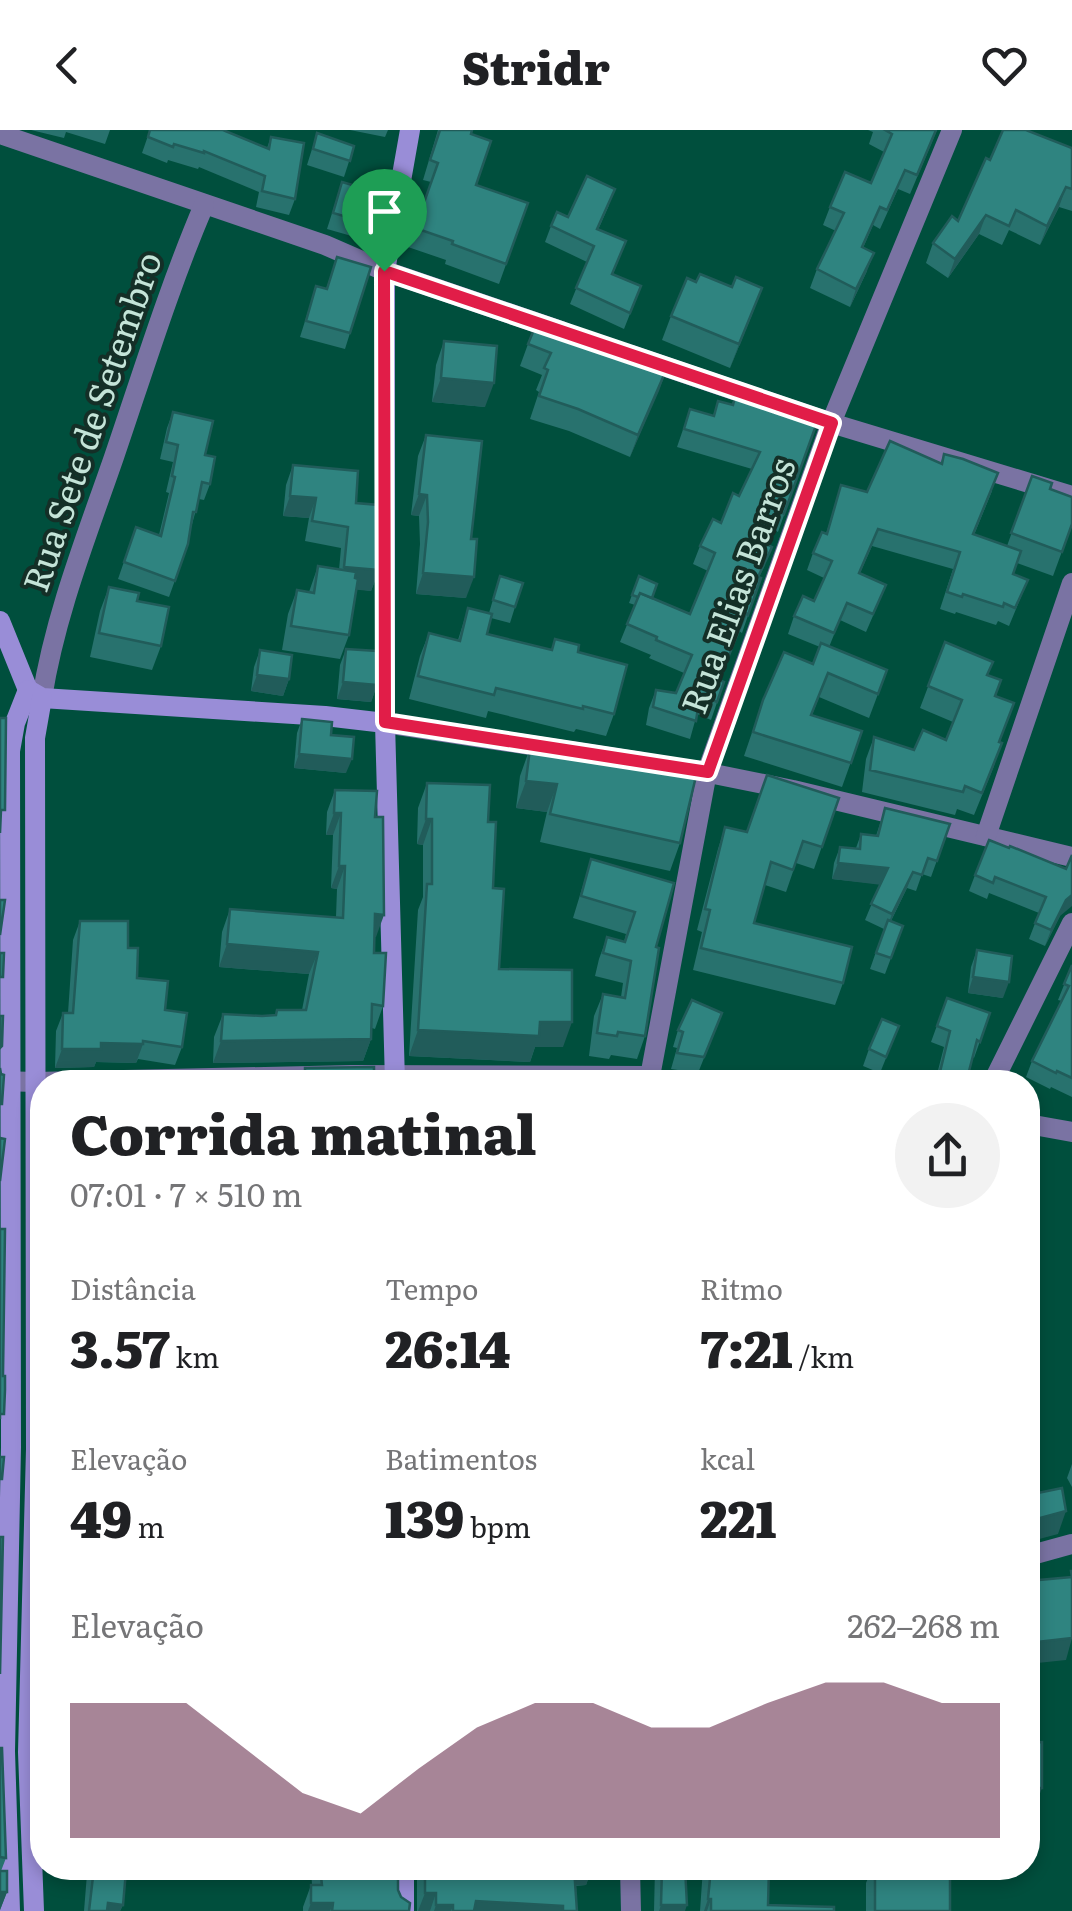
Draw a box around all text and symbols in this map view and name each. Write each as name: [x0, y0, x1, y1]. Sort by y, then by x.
text: Stridr: [462, 32, 610, 99]
icon: back: [40, 38, 95, 93]
icon: heart: [977, 38, 1032, 93]
pin: [342, 169, 427, 272]
icon: arrive: [357, 184, 412, 239]
street label: Rua Sete de Setembro: [8, 244, 173, 598]
street label: Rua Elias Barros: [666, 450, 807, 720]
text: Corrida matinal: [70, 1090, 537, 1172]
button: share: [895, 1103, 1000, 1208]
text: 07:01 · 7 × 510 m: [70, 1169, 303, 1217]
text: Distância: [70, 1267, 196, 1309]
text: Tempo: [385, 1267, 479, 1309]
text: Ritmo: [700, 1267, 783, 1309]
text: 3.57: [70, 1309, 170, 1383]
text: 26:14: [385, 1309, 510, 1383]
text: 7:21: [700, 1309, 793, 1383]
text: km: [170, 1335, 219, 1377]
text: /km: [793, 1335, 854, 1377]
text: Elevação: [70, 1437, 187, 1479]
text: Batimentos: [385, 1437, 537, 1479]
text: kcal: [700, 1437, 755, 1479]
text: 49: [70, 1479, 132, 1553]
text: 139: [385, 1479, 464, 1553]
text: 221: [700, 1479, 776, 1553]
text: m: [132, 1505, 165, 1547]
text: bpm: [464, 1505, 531, 1547]
text: Elevação: [70, 1600, 204, 1648]
text: 262–268 m: [847, 1600, 1000, 1648]

